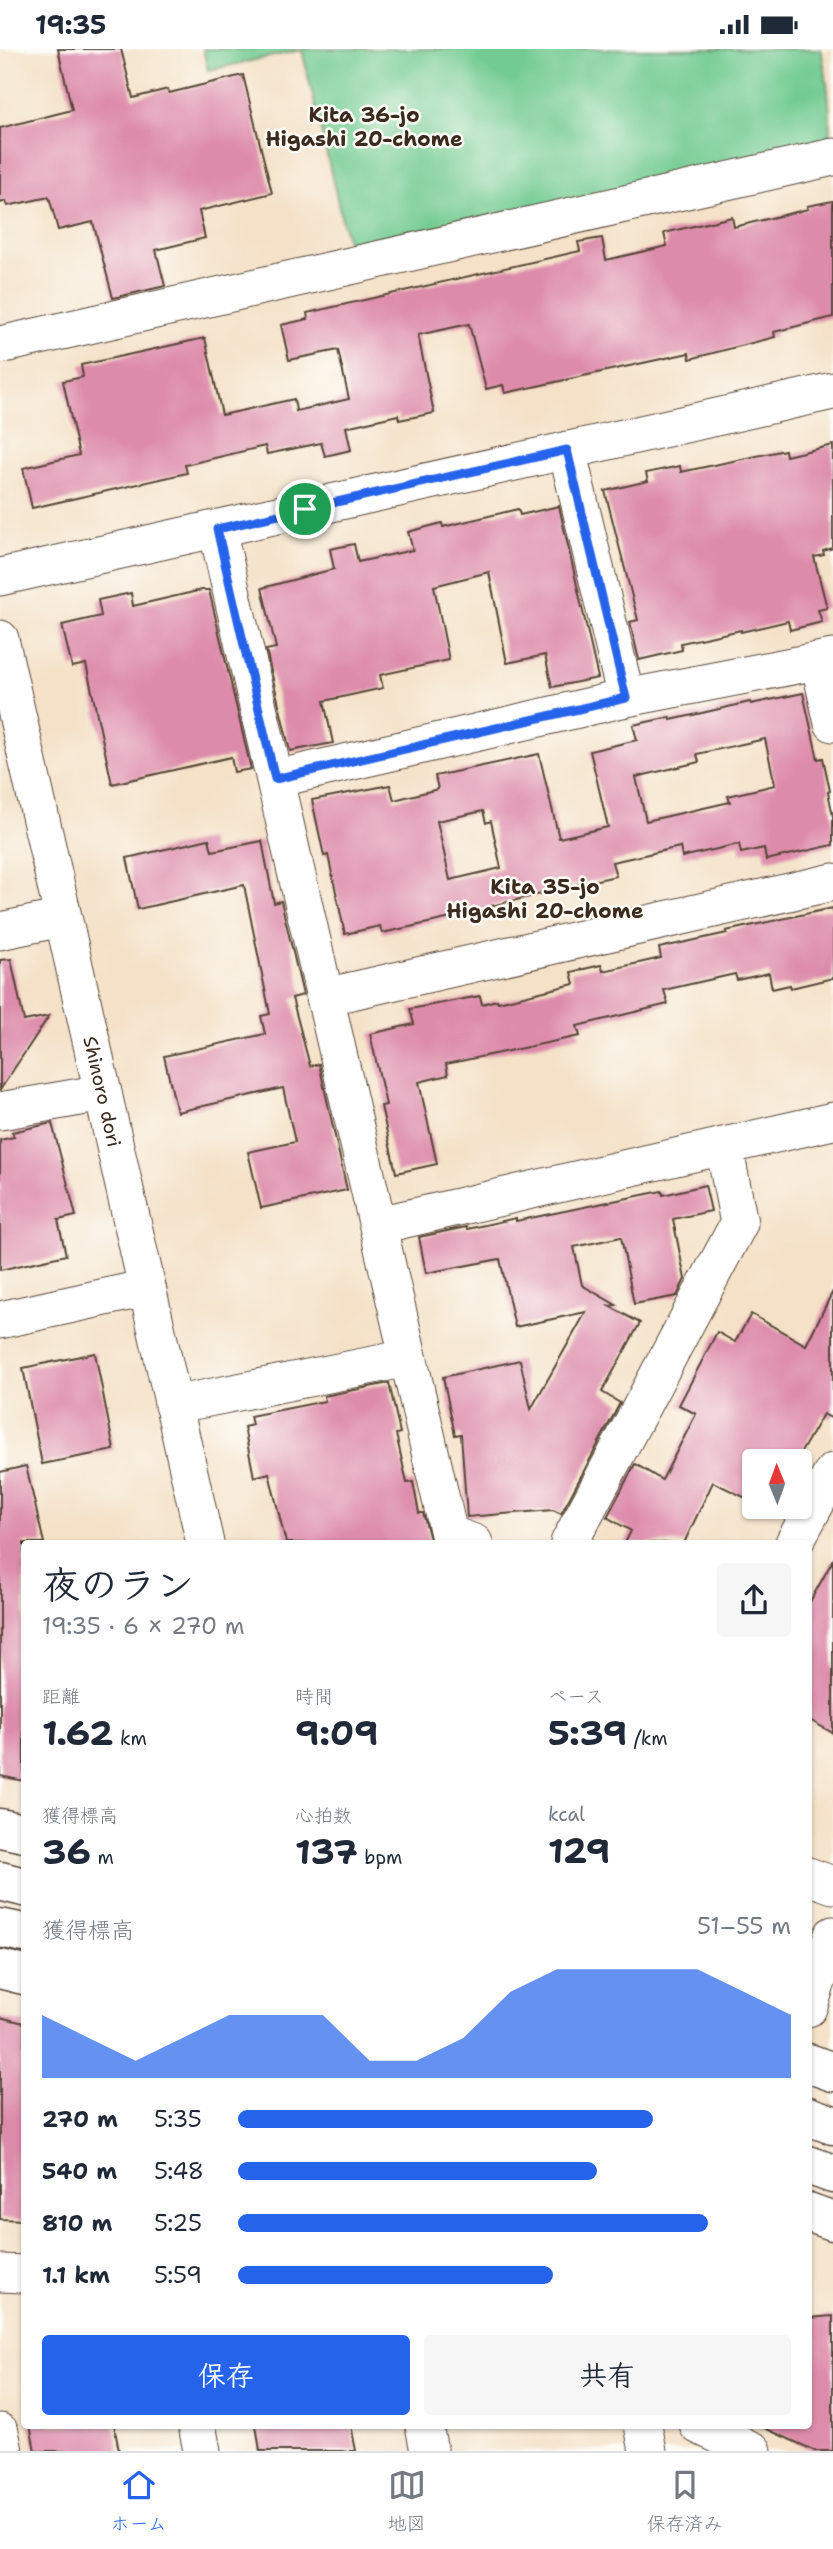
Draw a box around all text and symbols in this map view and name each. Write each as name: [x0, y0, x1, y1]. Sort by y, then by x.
text: 19:35: [35, 7, 106, 42]
district label: Kita 36-jo Higashi 20-chome: [265, 101, 463, 153]
pin: [275, 479, 335, 539]
icon: arrive: [286, 490, 324, 528]
district label: Kita 35-jo Higashi 20-chome: [446, 873, 644, 925]
street label: Shinoro dori: [78, 1034, 127, 1149]
north arrow: [742, 1449, 812, 1519]
map controls: [742, 1449, 812, 1519]
text: 夜のラン: [42, 1559, 194, 1610]
button: share: [717, 1563, 791, 1637]
text: 19:35 · 6 × 270 m: [42, 1611, 245, 1641]
text: 距離: [42, 1684, 80, 1709]
text: 時間: [295, 1684, 333, 1709]
text: ペース: [548, 1684, 604, 1709]
text: 1.62: [42, 1709, 114, 1756]
text: 9:09: [295, 1709, 378, 1756]
text: 5:39: [548, 1709, 627, 1756]
text: km: [114, 1726, 147, 1751]
text: /km: [627, 1726, 668, 1751]
text: kcal: [548, 1802, 585, 1827]
text: 獲得標高: [42, 1803, 118, 1828]
text: 心拍数: [295, 1803, 352, 1828]
text: 129: [548, 1827, 610, 1874]
text: 36: [42, 1828, 91, 1875]
text: 137: [295, 1828, 358, 1875]
text: m: [91, 1845, 114, 1870]
text: bpm: [358, 1845, 402, 1870]
text: 51–55 m: [697, 1911, 791, 1941]
text: 獲得標高: [42, 1915, 134, 1945]
text: 270 m: [42, 2104, 118, 2134]
text: 5:35: [154, 2104, 202, 2134]
text: 540 m: [42, 2156, 117, 2186]
text: 5:48: [154, 2156, 204, 2186]
text: 810 m: [42, 2208, 112, 2238]
text: 5:25: [154, 2208, 202, 2238]
text: 1.1 km: [42, 2260, 110, 2290]
text: 5:59: [154, 2260, 202, 2290]
button: 保存: [42, 2335, 410, 2415]
button: 共有: [424, 2335, 791, 2415]
tab: ホーム: [110, 2466, 167, 2536]
tab: 地図: [388, 2466, 426, 2536]
tab: 保存済み: [647, 2466, 723, 2536]

